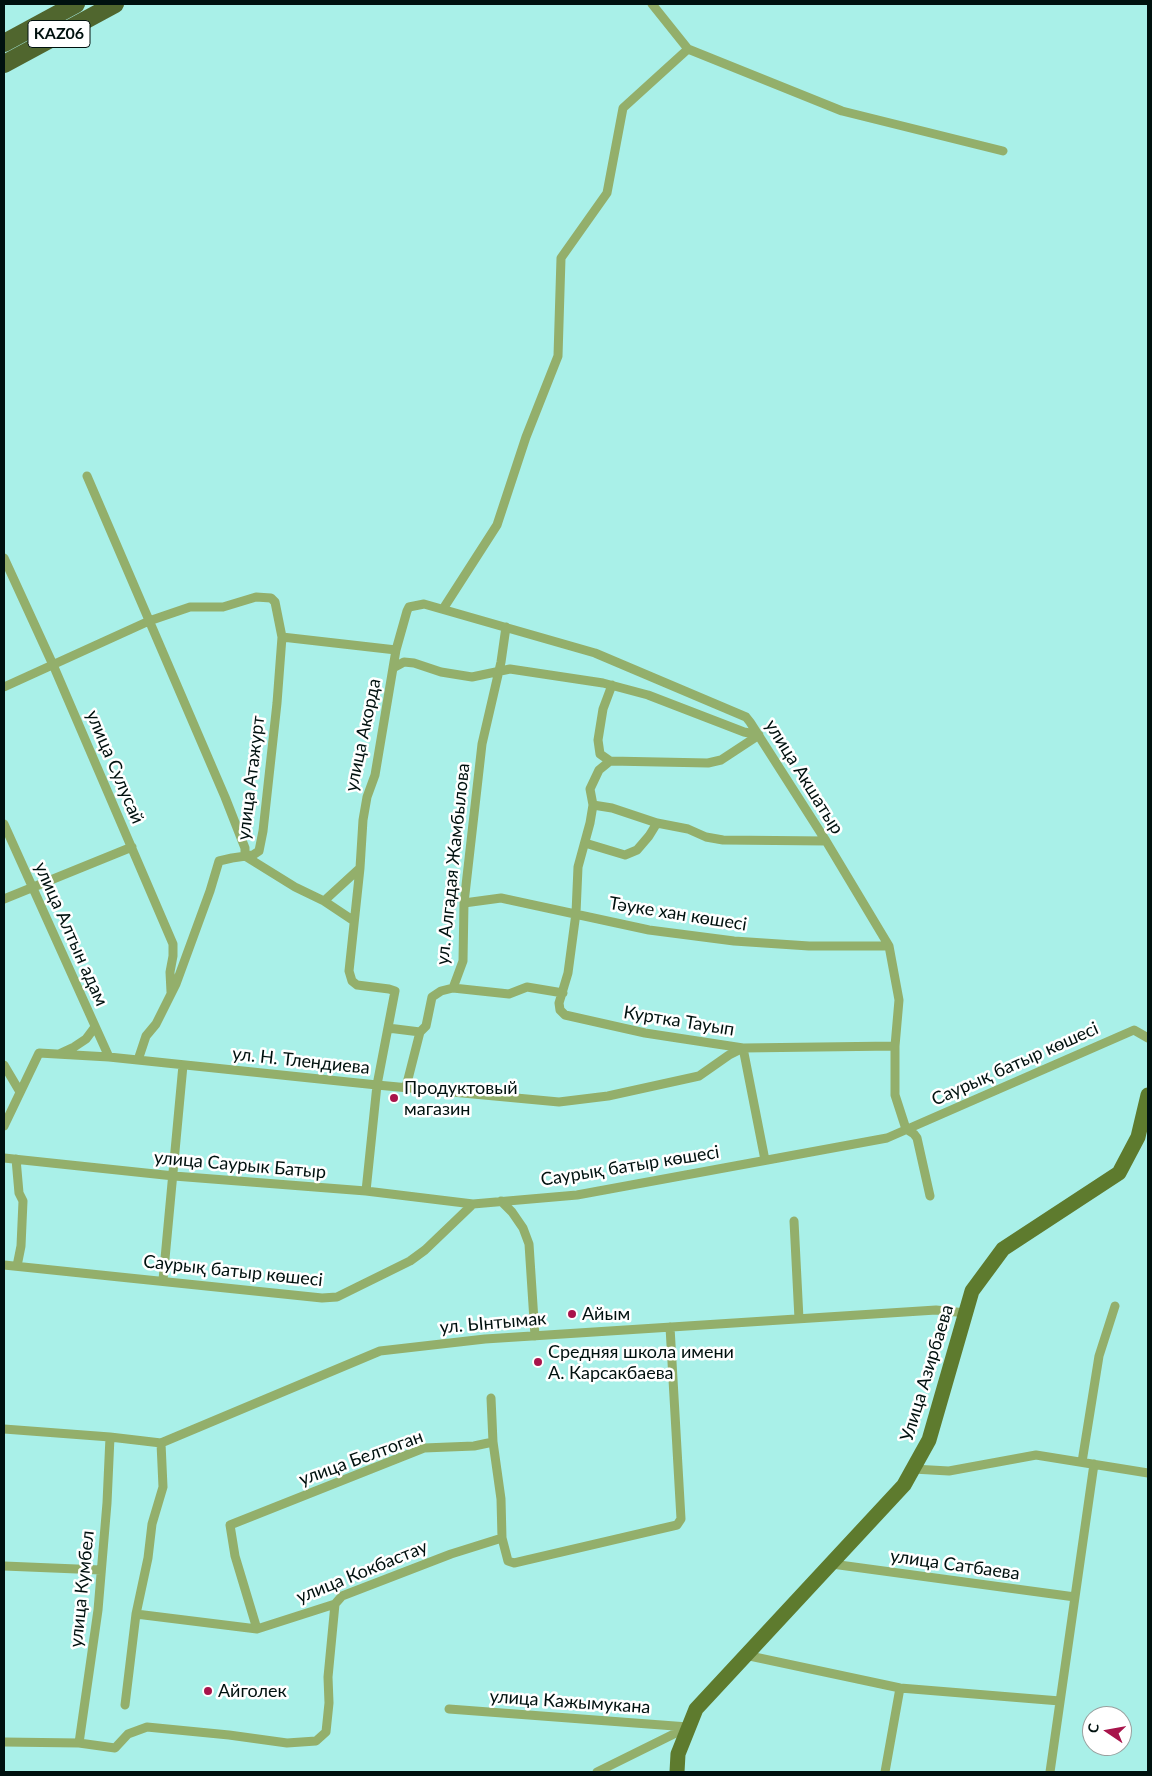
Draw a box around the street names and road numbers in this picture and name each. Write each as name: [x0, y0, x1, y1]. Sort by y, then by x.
road number: KАZ06: [28, 20, 90, 48]
street label: улица Акорда: [340, 677, 386, 793]
street label: улица Сулусай: [81, 707, 149, 827]
street label: улица Атажурт: [233, 715, 269, 841]
street label: улица Акшатыр: [760, 716, 848, 838]
street label: ул. Алгадая Жамбылова: [432, 762, 474, 966]
street label: улица Алтын адам: [30, 859, 112, 1009]
street label: Тәуке хан көшесі: [608, 892, 748, 936]
street label: Куртка Тауып: [622, 1002, 736, 1040]
street label: Саурық батыр көшесі: [928, 1017, 1102, 1111]
street label: ул. Н. Тлендиева: [231, 1043, 371, 1079]
street label: Саурық батыр көшесі: [539, 1141, 721, 1191]
street label: улица Саурык Батыр: [153, 1147, 327, 1183]
street label: Саурық батыр көшесі: [142, 1251, 324, 1291]
street label: Улица Азирбаева: [896, 1302, 958, 1444]
street label: ул. Ынтымак: [439, 1308, 547, 1338]
street label: улица Белтоган: [296, 1426, 426, 1490]
street label: улица Кумбел: [65, 1529, 99, 1649]
street label: улица Кокбастау: [293, 1536, 431, 1608]
street label: улица Сатбаева: [889, 1545, 1021, 1585]
street label: улица Кажымукана: [489, 1686, 651, 1718]

